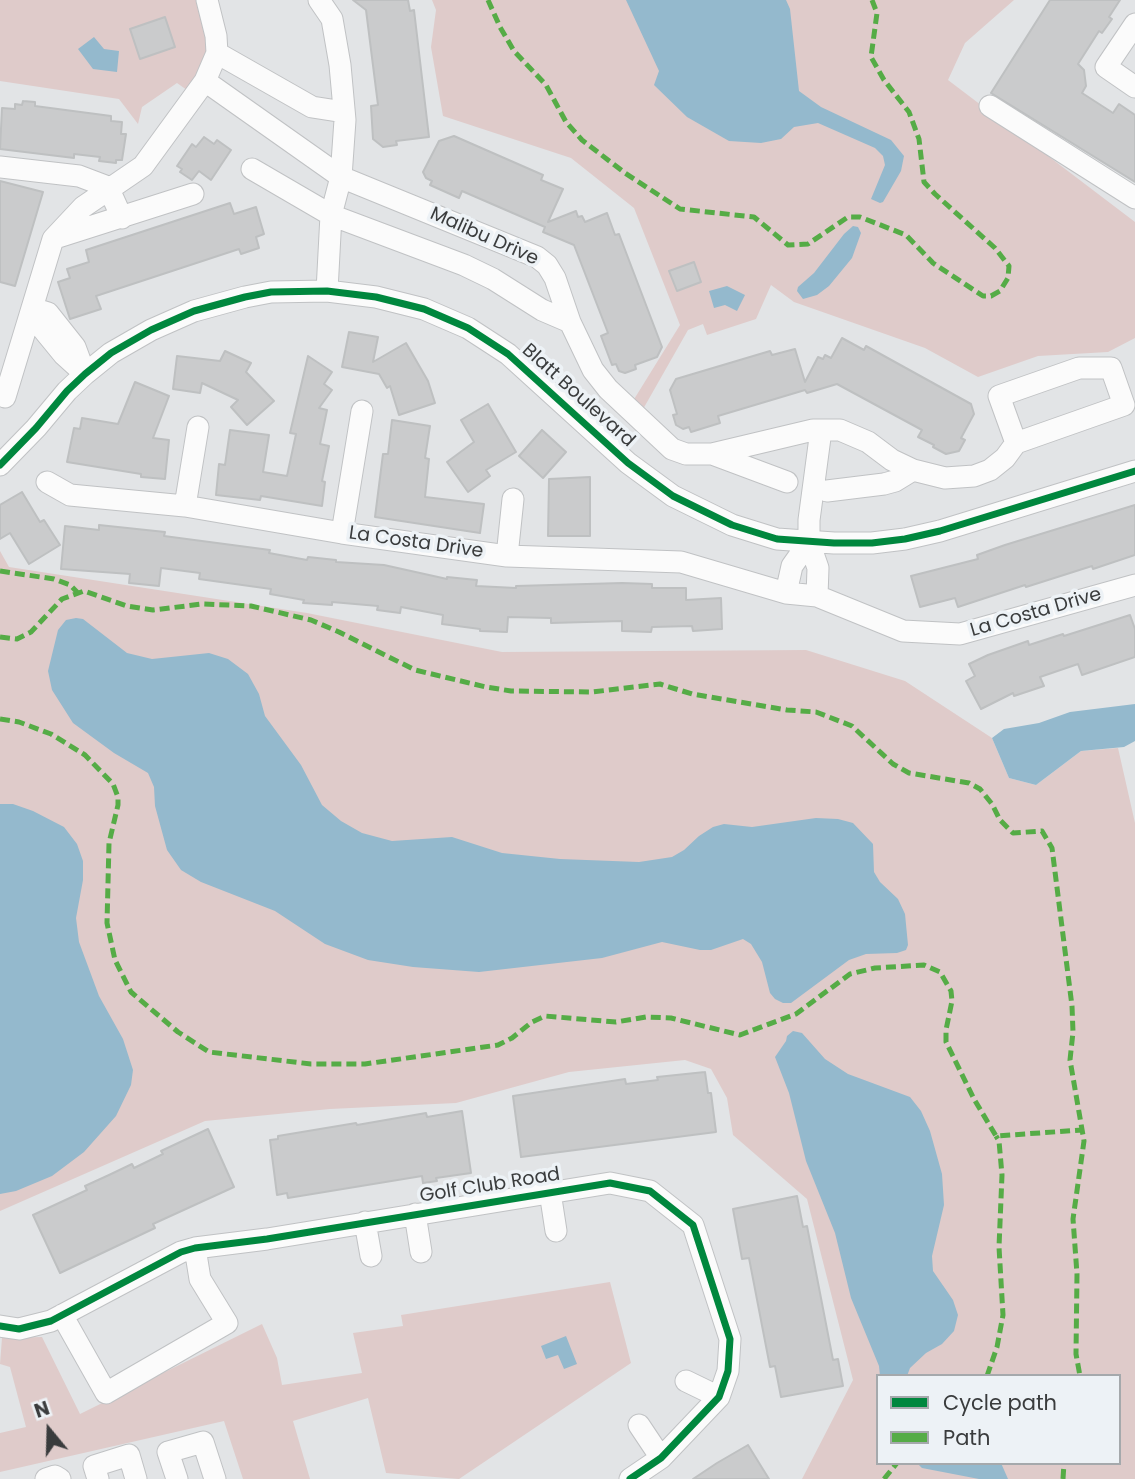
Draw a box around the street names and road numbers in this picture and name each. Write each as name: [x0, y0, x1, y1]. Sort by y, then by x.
street label: Malibu Drive: [426, 203, 542, 271]
street label: Blatt Boulevard: [517, 339, 639, 453]
street label: La Costa Drive: [347, 522, 485, 564]
street label: La Costa Drive: [968, 583, 1104, 643]
street label: Golf Club Road: [418, 1164, 562, 1208]

